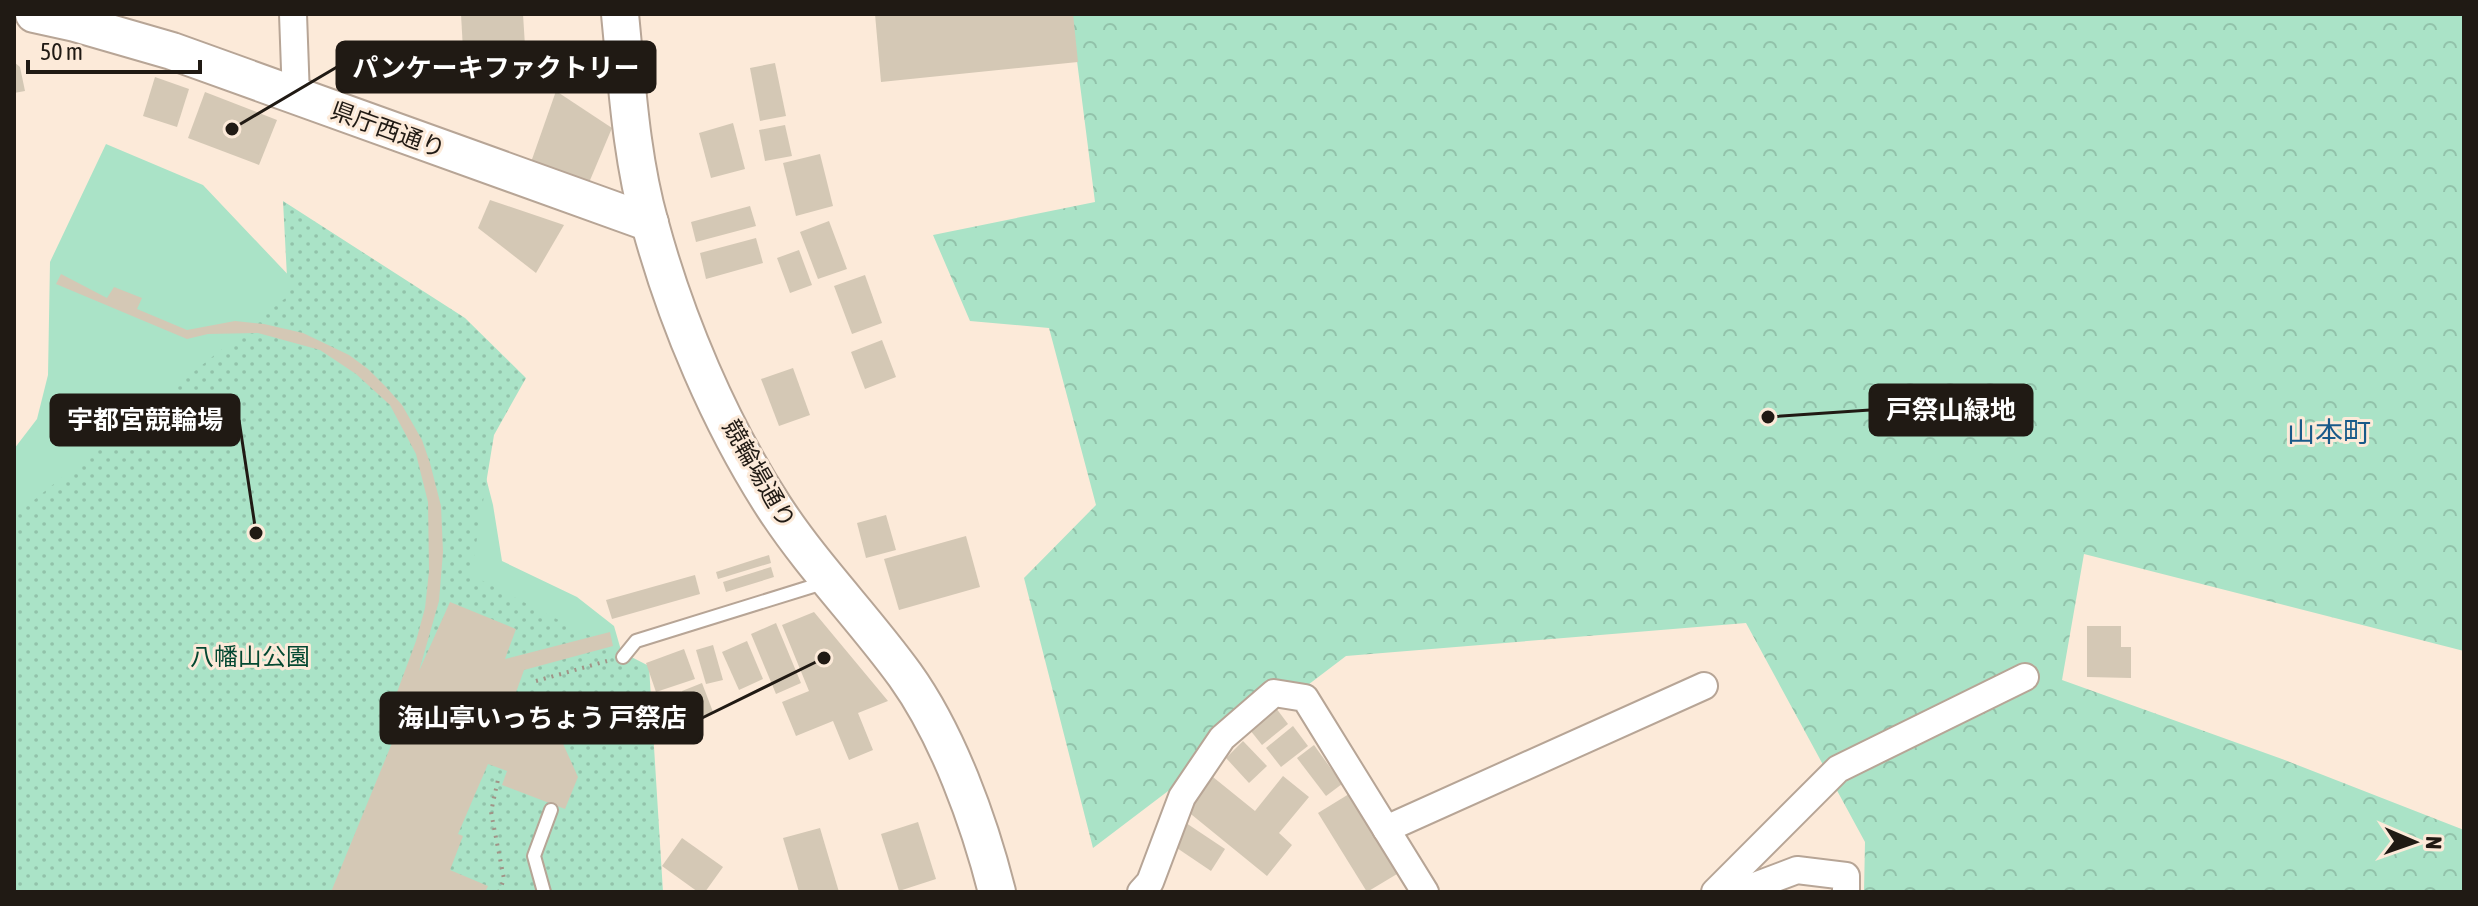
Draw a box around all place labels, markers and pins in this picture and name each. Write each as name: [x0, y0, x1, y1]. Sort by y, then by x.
callout: パンケーキファクトリー: [337, 42, 655, 92]
callout: 戸祭山緑地: [1870, 385, 2032, 435]
callout: 宇都宮競輪場: [51, 395, 239, 445]
callout: 海山亭いっちょう 戸祭店: [381, 693, 702, 743]

